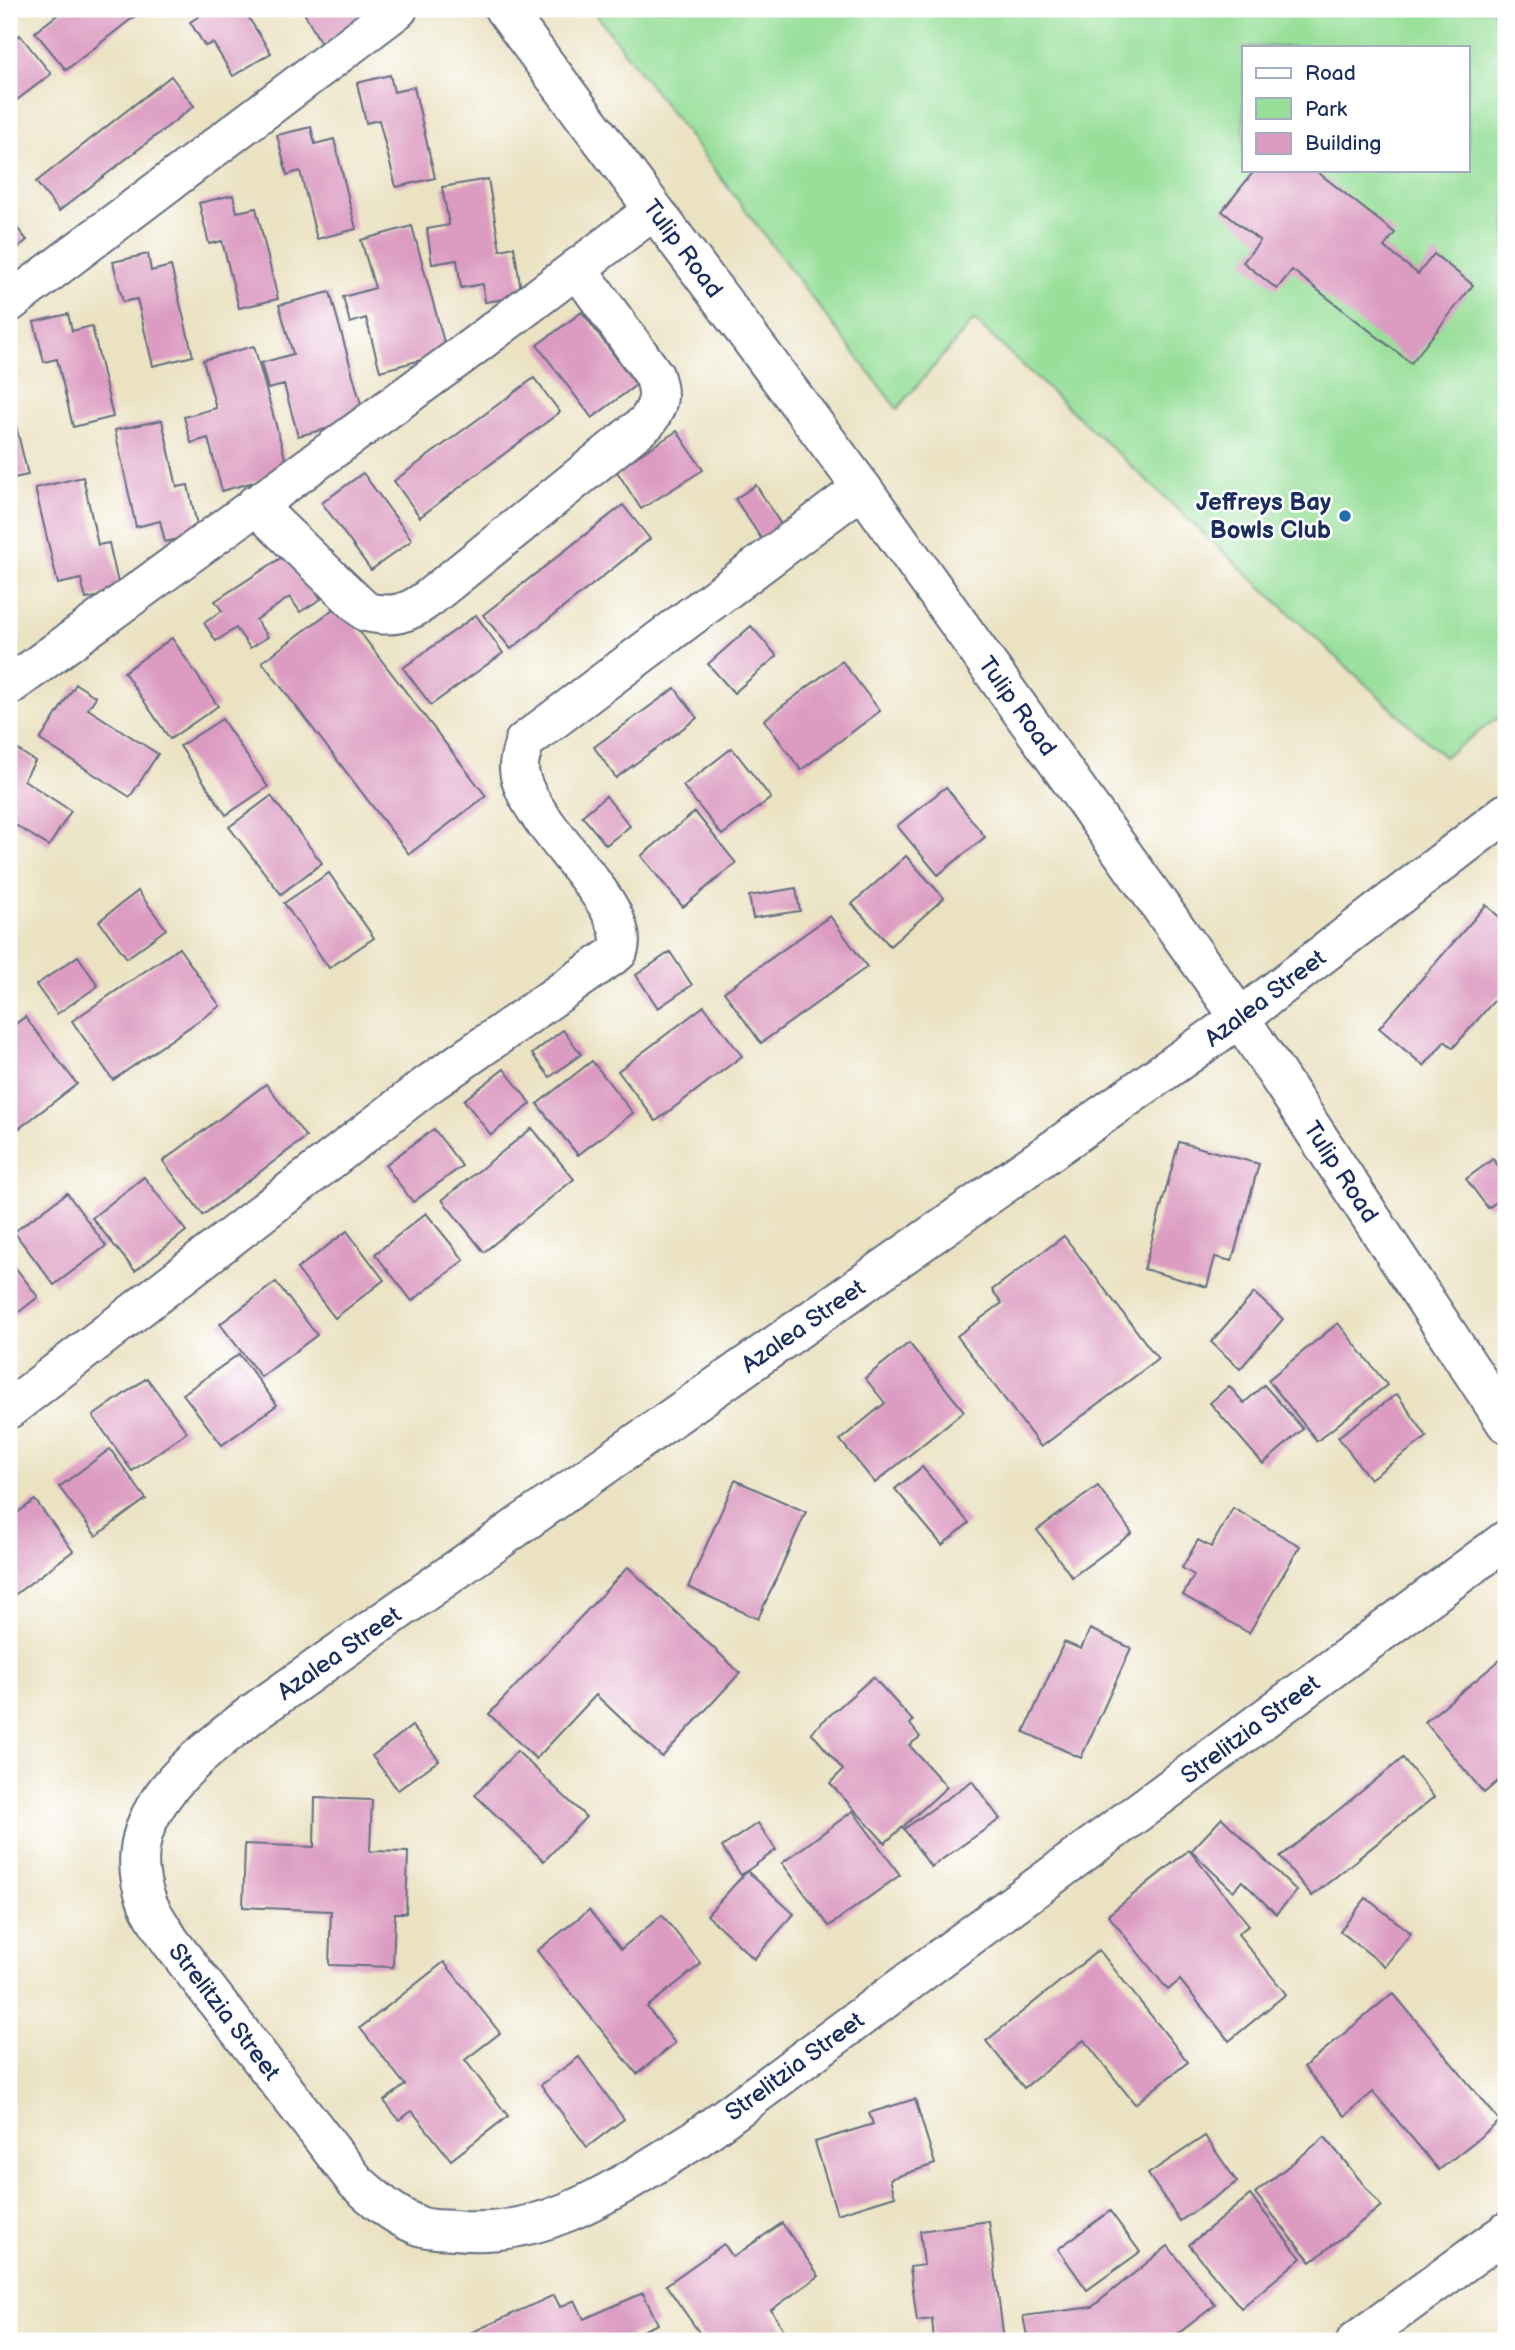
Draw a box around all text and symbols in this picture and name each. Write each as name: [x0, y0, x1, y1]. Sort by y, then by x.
legend: [1242, 46, 1470, 172]
text: Road: [1305, 61, 1356, 86]
text: Park: [1305, 97, 1348, 122]
text: Building: [1305, 131, 1381, 156]
street label: Tulip Road: [636, 194, 729, 304]
place label: Jeffreys Bay Bowls Club: [1196, 488, 1331, 545]
marker: Jeffreys Bay Bowls Club: [1337, 508, 1353, 524]
street label: Tulip Road: [972, 651, 1063, 762]
street label: Azalea Street: [1199, 943, 1332, 1053]
street label: Tulip Road: [1297, 1116, 1384, 1228]
street label: Azalea Street: [736, 1273, 871, 1380]
street label: Azalea Street: [272, 1600, 407, 1707]
street label: Strelitzia Street: [1175, 1668, 1326, 1790]
street label: Strelitzia Street: [162, 1938, 287, 2087]
street label: Strelitzia Street: [720, 2005, 870, 2127]

